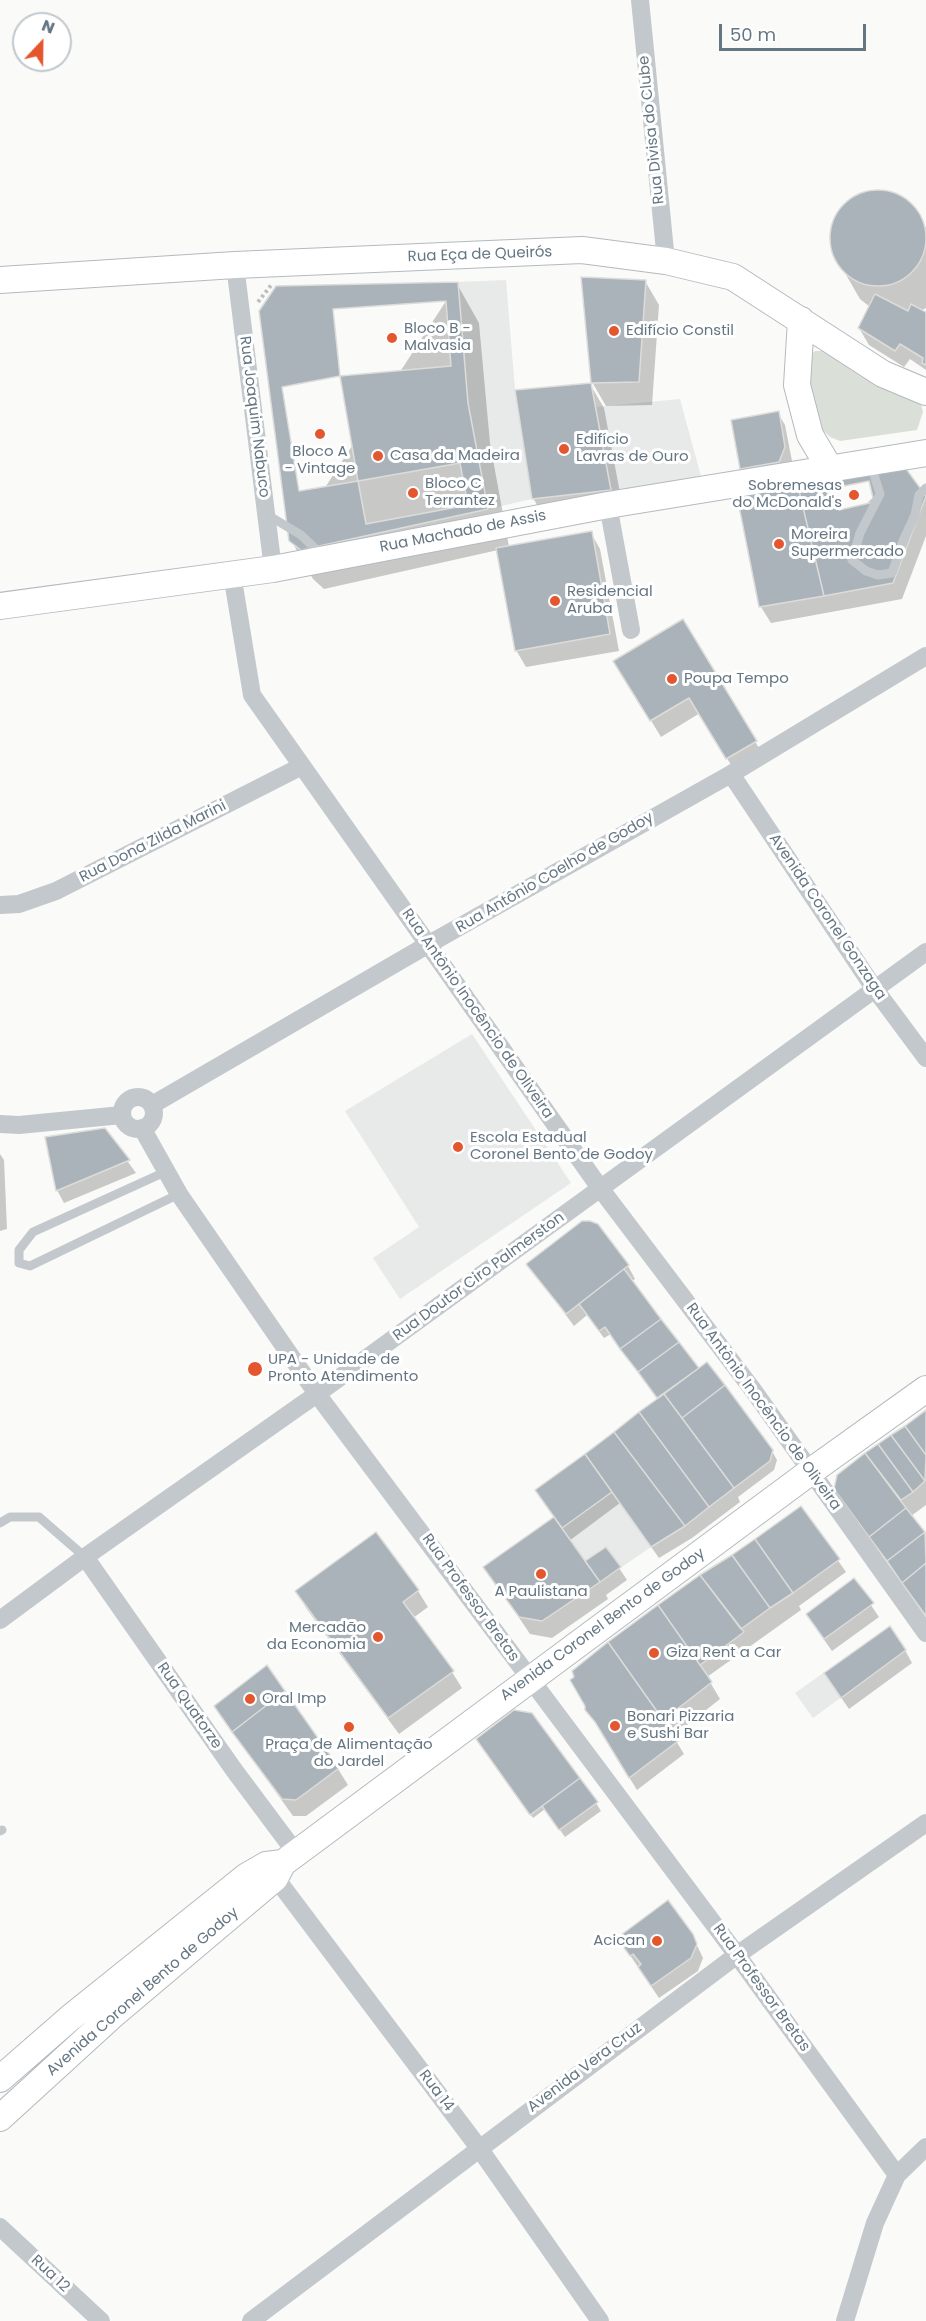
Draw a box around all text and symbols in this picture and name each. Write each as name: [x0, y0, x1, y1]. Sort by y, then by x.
north arrow: [12, 12, 72, 72]
scale bar: [722, 12, 869, 50]
text: N: [38, 14, 58, 40]
text: 50 m: [730, 22, 776, 47]
street label: Rua Divisa do Clube: [635, 55, 669, 205]
street label: Rua Eça de Queirós: [407, 243, 553, 267]
place label: Bloco B - Malvasia: [404, 320, 471, 355]
place label: Edifício Constil: [626, 322, 734, 340]
marker: Edifício Constil: [607, 324, 621, 338]
marker: Bloco B - Malvasia: [385, 331, 399, 345]
street label: Rua Joaquim Nabuco: [235, 335, 273, 499]
marker: Bloco A - Vintage: [313, 427, 327, 441]
place label: Edifício Lavras de Ouro: [576, 431, 689, 466]
marker: Edifício Lavras de Ouro: [557, 442, 571, 456]
place label: Bloco A - Vintage: [285, 443, 355, 478]
place label: Casa da Madeira: [390, 447, 520, 465]
marker: Casa da Madeira: [371, 449, 385, 463]
place label: Bloco C Terrantez: [425, 475, 495, 510]
place label: Sobremesas do McDonald's: [732, 477, 842, 512]
marker: Bloco C Terrantez: [406, 486, 420, 500]
marker: Sobremesas do McDonald's: [847, 488, 861, 502]
street label: Rua Machado de Assis: [378, 507, 548, 557]
place label: Moreira Supermercado: [791, 526, 904, 561]
marker: Moreira Supermercado: [772, 537, 786, 551]
place label: Residencial Aruba: [567, 583, 653, 618]
marker: Residencial Aruba: [548, 594, 562, 608]
place label: Poupa Tempo: [684, 670, 789, 688]
marker: Poupa Tempo: [665, 672, 679, 686]
street label: Rua Dona Zilda Marini: [77, 797, 229, 887]
street label: Rua Antônio Coelho de Godoy: [453, 809, 657, 937]
street label: Avenida Coronel Gonzaga: [765, 831, 889, 1003]
street label: Rua Antônio Inocêncio de Oliveira: [397, 906, 557, 1122]
place label: Escola Estadual Coronel Bento de Godoy: [470, 1129, 653, 1164]
marker: Escola Estadual Coronel Bento de Godoy: [451, 1140, 465, 1154]
street label: Rua Doutor Ciro Palmerston: [390, 1209, 568, 1345]
street label: Rua Antônio Inocêncio de Oliveira: [682, 1300, 844, 1514]
place label: UPA - Unidade de Pronto Atendimento: [268, 1351, 418, 1386]
marker: UPA - Unidade de Pronto Atendimento: [246, 1360, 264, 1378]
street label: Rua Professor Bretas: [418, 1531, 522, 1665]
street label: Avenida Coronel Bento de Godoy: [497, 1545, 709, 1705]
marker: A Paulistana: [534, 1567, 548, 1581]
place label: A Paulistana: [494, 1583, 588, 1601]
place label: Mercadão da Economia: [267, 1619, 366, 1654]
marker: Mercadão da Economia: [371, 1630, 385, 1644]
place label: Giza Rent a Car: [666, 1644, 781, 1662]
marker: Giza Rent a Car: [647, 1646, 661, 1660]
street label: Rua Quatorze: [153, 1659, 225, 1753]
place label: Oral Imp: [262, 1690, 326, 1708]
marker: Oral Imp: [243, 1692, 257, 1706]
place label: Bonari Pizzaria e Sushi Bar: [627, 1708, 734, 1743]
marker: Bonari Pizzaria e Sushi Bar: [608, 1719, 622, 1733]
marker: Praça de Alimentação do Jardel: [342, 1720, 356, 1734]
place label: Praça de Alimentação do Jardel: [265, 1736, 433, 1771]
street label: Avenida Coronel Bento de Godoy: [43, 1904, 243, 2080]
street label: Rua Professor Bretas: [709, 1921, 813, 2055]
place label: Acican: [593, 1932, 645, 1950]
marker: Acican: [650, 1934, 664, 1948]
street label: Avenida Vera Cruz: [524, 2019, 646, 2117]
street label: Rua 14: [415, 2067, 457, 2115]
street label: Rua 12: [27, 2252, 73, 2296]

